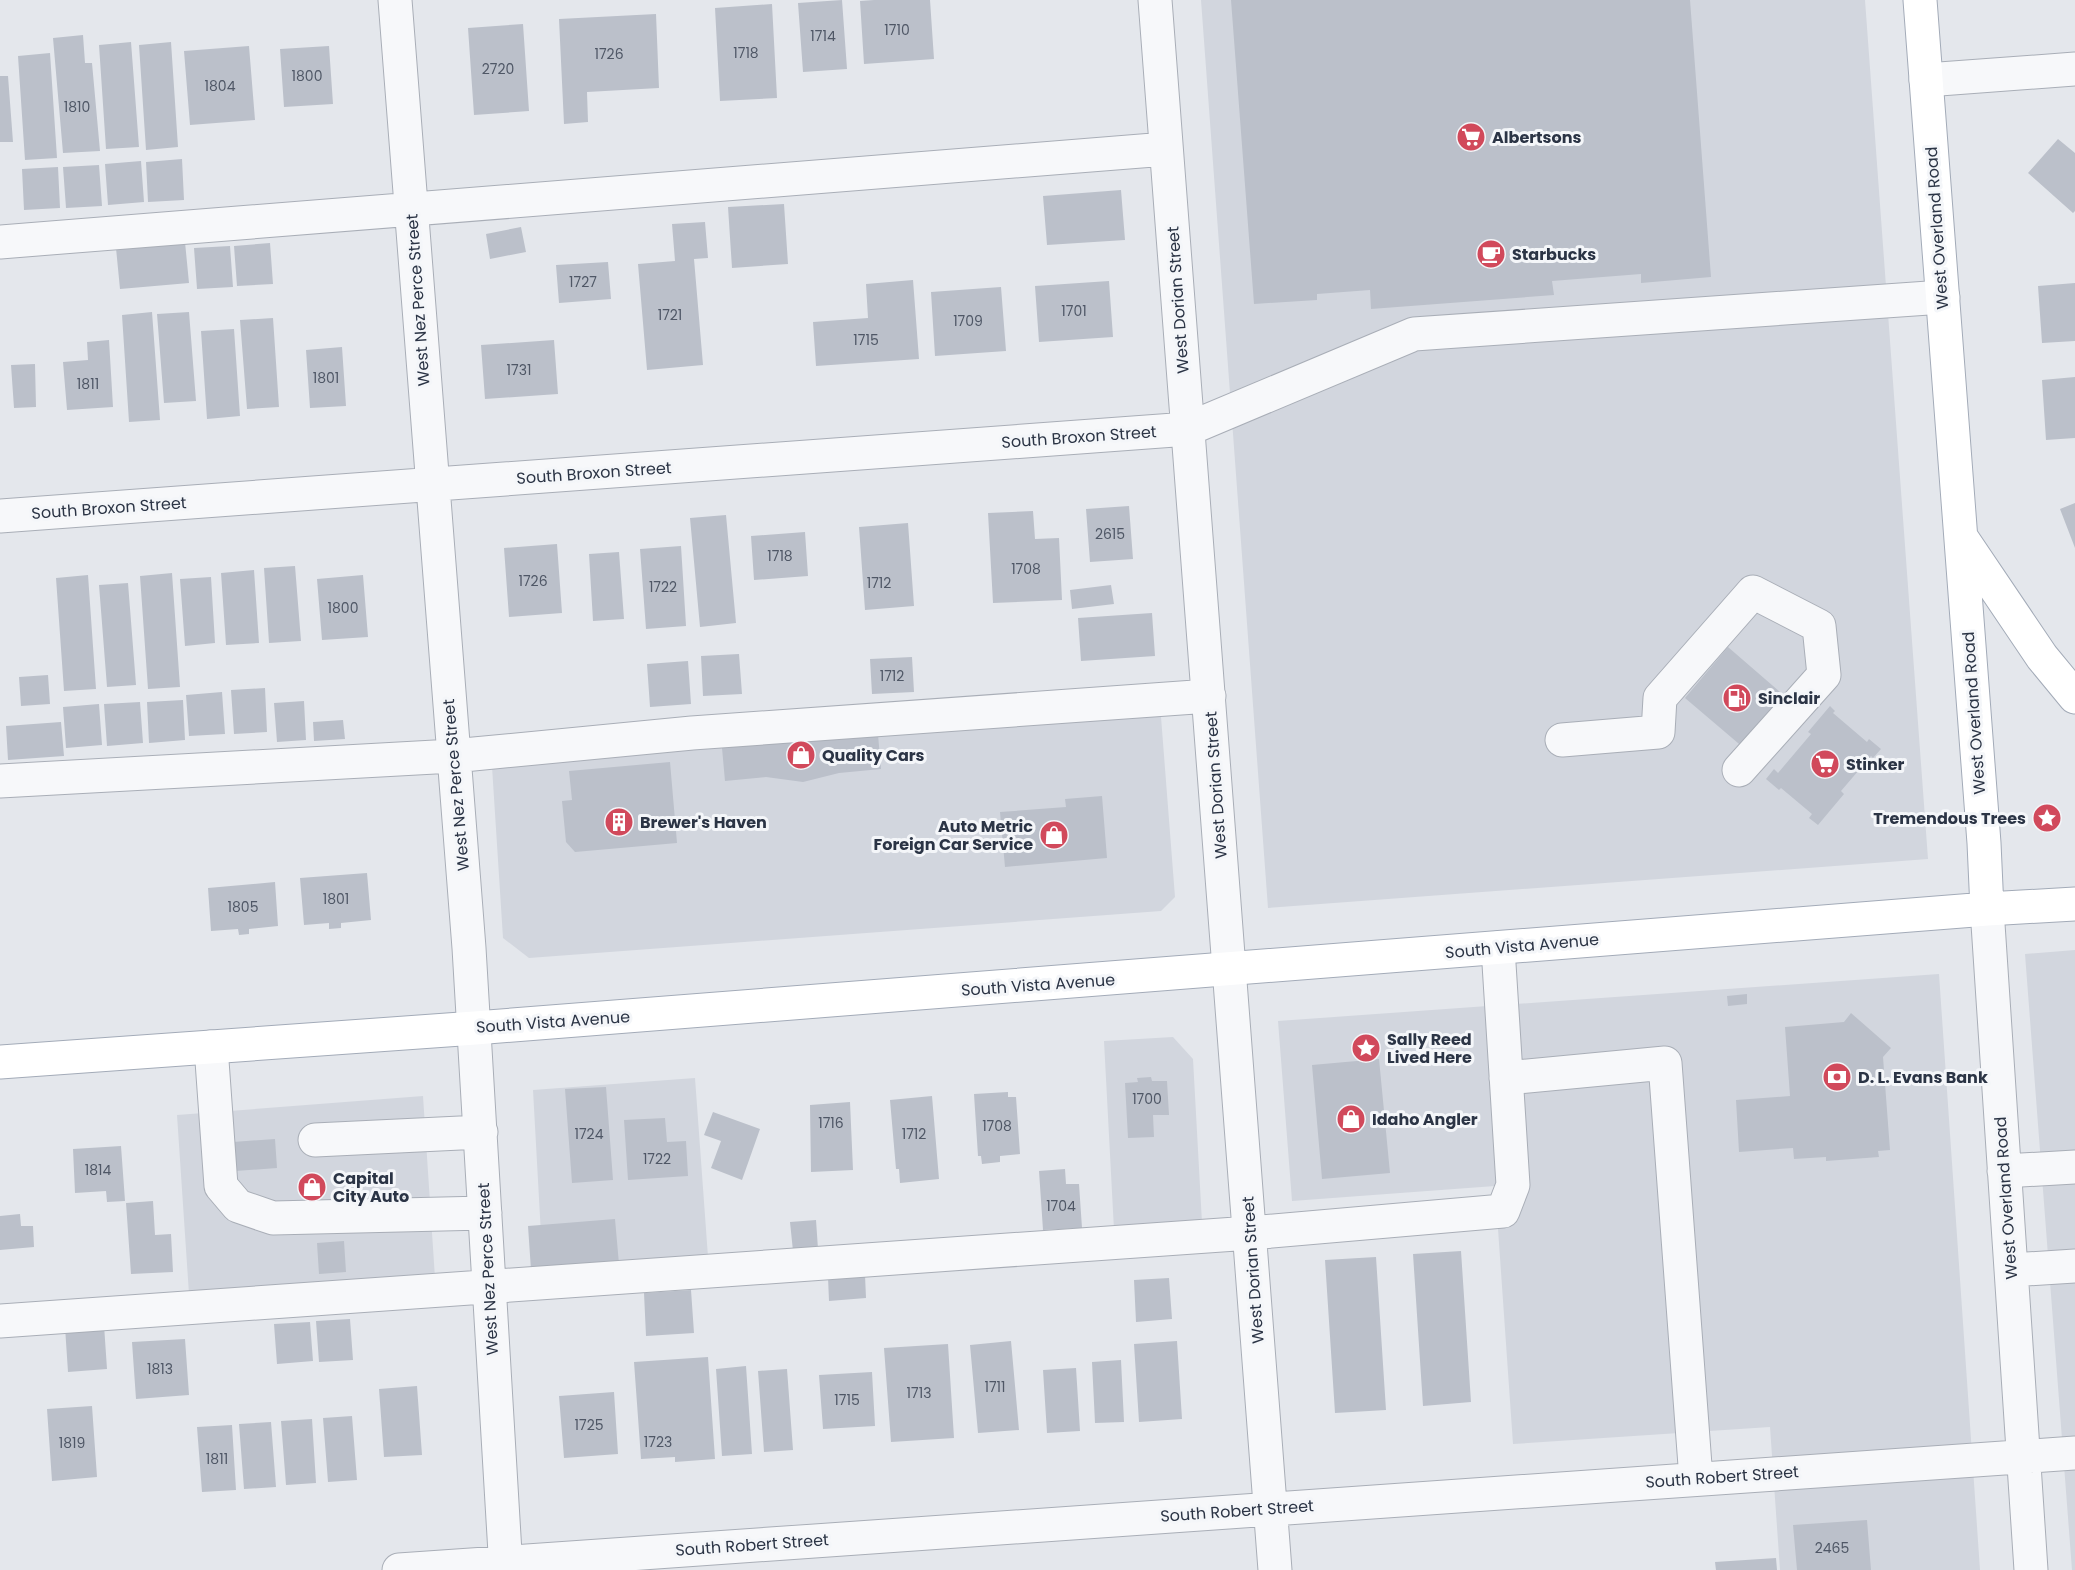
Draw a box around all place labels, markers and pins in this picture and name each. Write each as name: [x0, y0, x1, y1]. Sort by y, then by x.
supermarket icon: Albertsons: [1455, 121, 1487, 153]
place label: Albertsons: [1492, 126, 1581, 149]
cafe icon: Starbucks: [1475, 238, 1507, 270]
place label: Starbucks: [1512, 243, 1596, 266]
fuel station icon: Sinclair: [1721, 682, 1753, 714]
place label: Sinclair: [1758, 687, 1820, 710]
shop icon: Quality Cars: [785, 739, 817, 771]
place label: Quality Cars: [822, 744, 925, 767]
supermarket icon: Stinker: [1809, 748, 1841, 780]
place label: Stinker: [1846, 753, 1905, 776]
place icon: Tremendous Trees: [2031, 802, 2063, 834]
building icon: Brewer's Haven: [603, 806, 635, 838]
place label: Tremendous Trees: [1873, 807, 2026, 830]
place label: Brewer's Haven: [640, 811, 767, 834]
place label: Auto Metric Foreign Car Service: [873, 815, 1033, 856]
shop icon: Auto Metric Foreign Car Service: [1038, 819, 1070, 851]
place label: Sally Reed Lived Here: [1387, 1028, 1472, 1069]
place icon: Sally Reed Lived Here: [1350, 1032, 1382, 1064]
bank icon: D. L. Evans Bank: [1821, 1061, 1853, 1093]
place label: D. L. Evans Bank: [1858, 1066, 1988, 1089]
shop icon: Idaho Angler: [1335, 1103, 1367, 1135]
place label: Idaho Angler: [1372, 1108, 1478, 1131]
place label: Capital City Auto: [333, 1167, 409, 1208]
shop icon: Capital City Auto: [296, 1171, 328, 1203]

